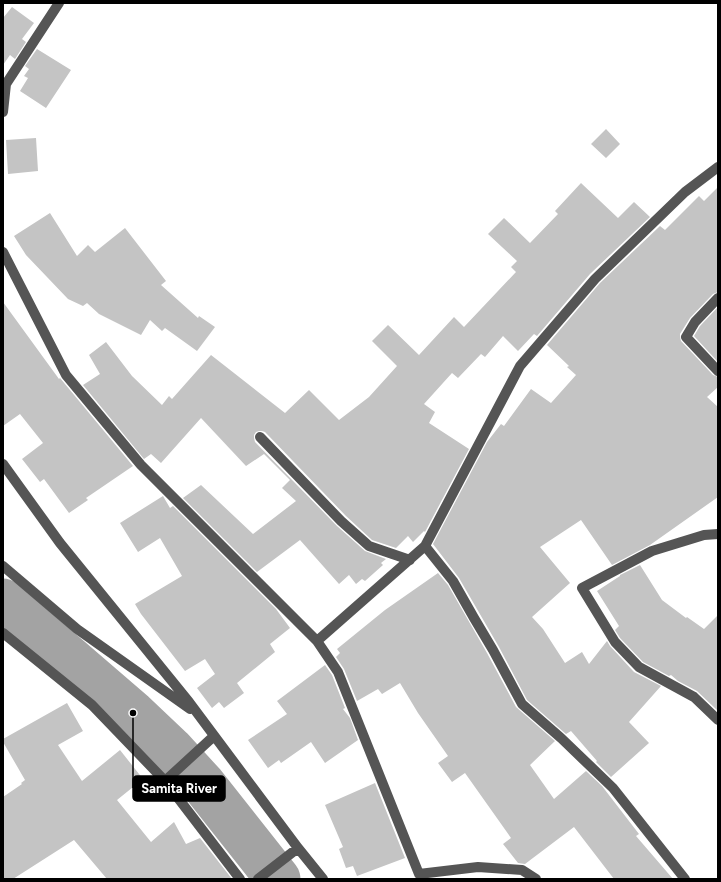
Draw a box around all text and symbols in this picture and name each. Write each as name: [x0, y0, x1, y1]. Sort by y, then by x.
callout: Samita River: [133, 776, 225, 801]
text: Samita River: [141, 781, 217, 796]

